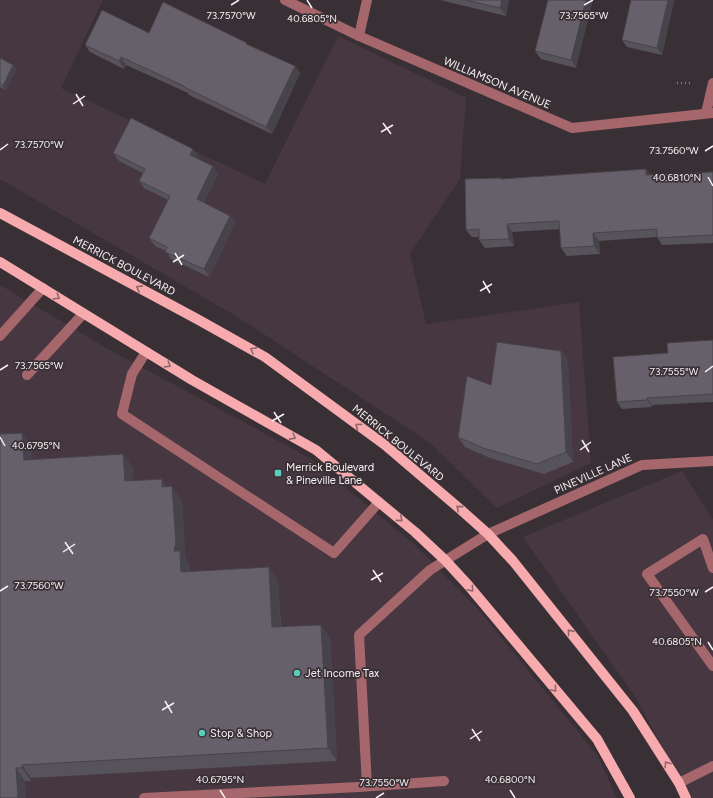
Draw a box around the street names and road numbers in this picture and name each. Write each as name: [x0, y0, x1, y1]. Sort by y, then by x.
street label: WILLIAMSON AVENUE: [441, 55, 553, 111]
street label: MERRICK BOULEVARD: [71, 233, 178, 299]
street label: MERRICK BOULEVARD: [350, 402, 447, 484]
street label: PINEVILLE LANE: [552, 451, 634, 497]

